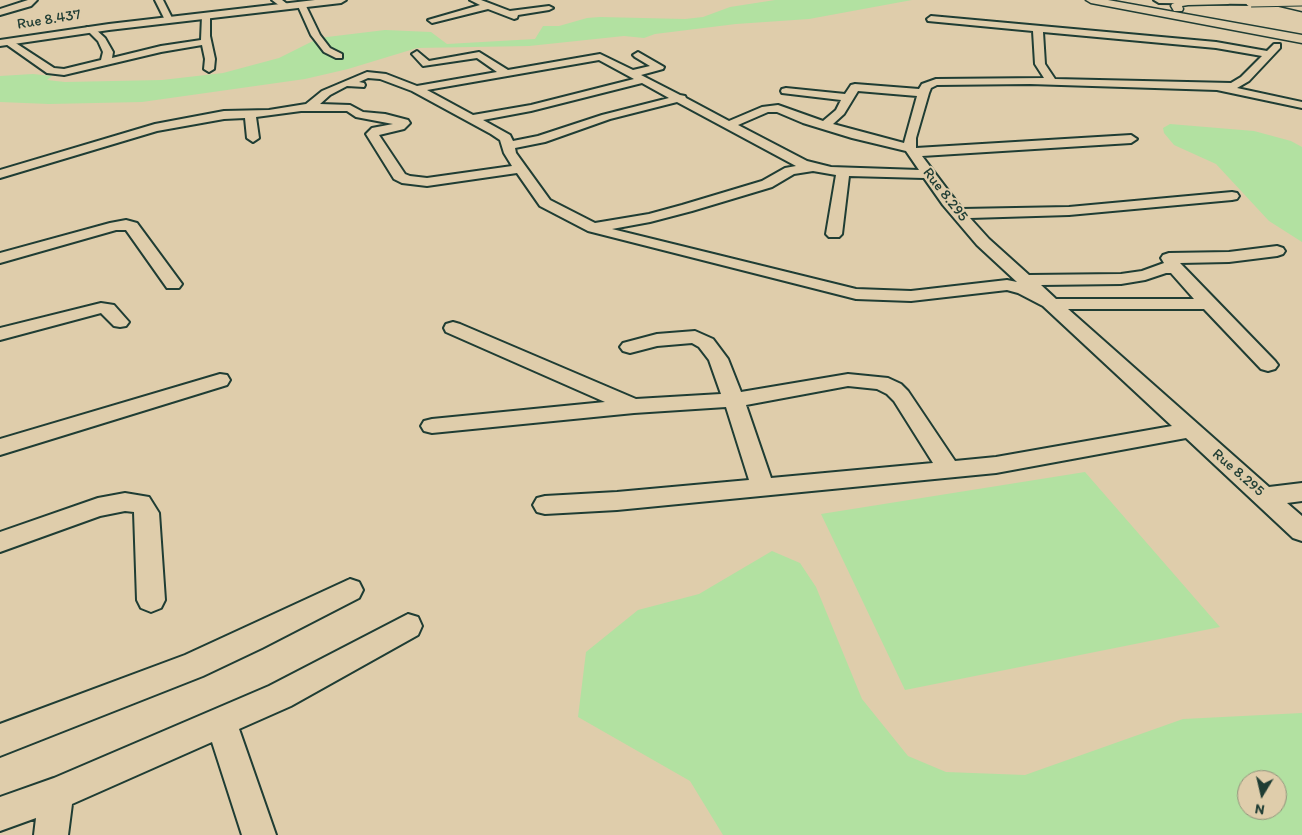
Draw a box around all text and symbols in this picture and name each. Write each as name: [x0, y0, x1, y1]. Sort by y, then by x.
street label: Rue 8.437: [16, 6, 82, 34]
street label: Rue 8.295: [918, 164, 972, 226]
street label: Rue 8.295: [1208, 445, 1268, 501]
north arrow: [1237, 770, 1287, 820]
text: N: [1254, 800, 1266, 818]

